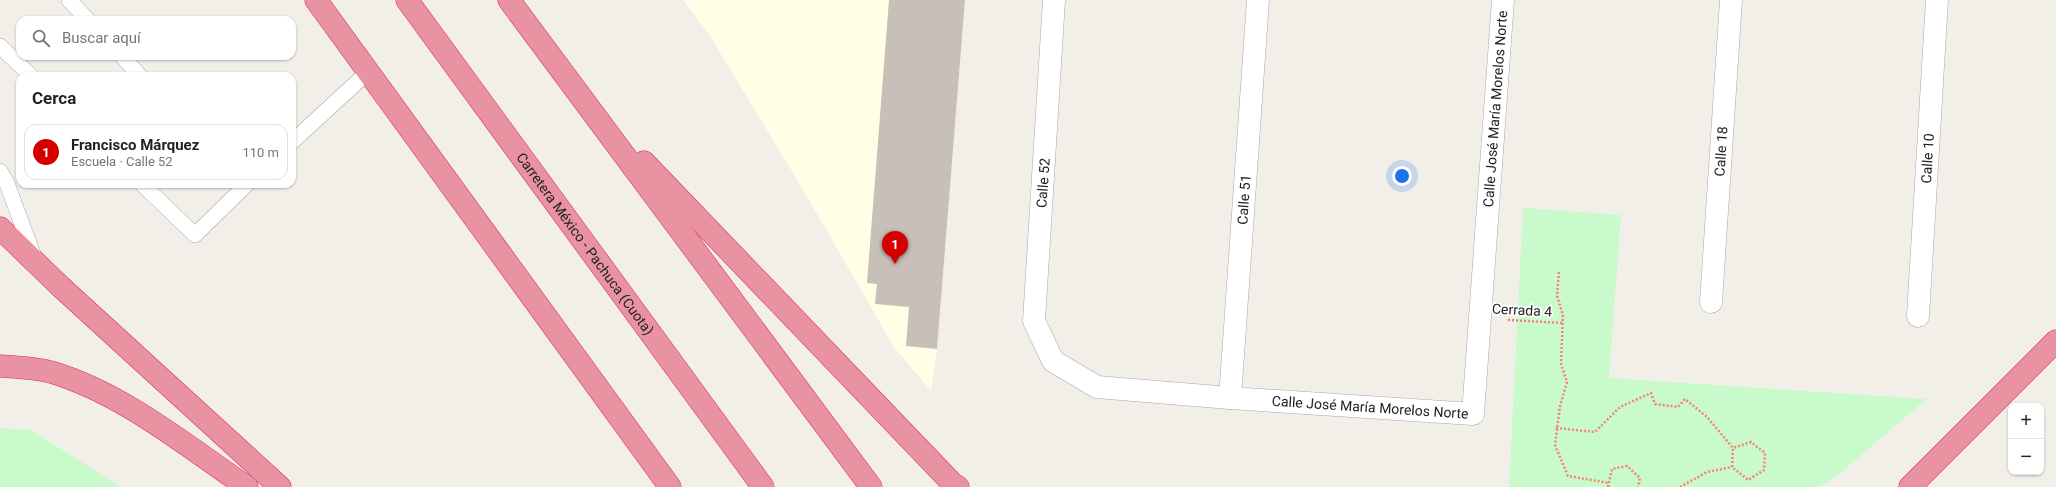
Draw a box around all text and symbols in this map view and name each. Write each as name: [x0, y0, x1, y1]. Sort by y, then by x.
street label: Calle José María Morelos Norte: [1480, 10, 1510, 208]
search box: [16, 16, 296, 60]
icon: search: [30, 27, 52, 49]
text: Buscar aquí: [62, 29, 141, 47]
text: Cerca: [32, 88, 76, 108]
street label: Calle 18: [1711, 126, 1731, 177]
street label: Calle 10: [1918, 133, 1937, 184]
text: Francisco Márquez: [71, 136, 199, 154]
text: 1: [42, 145, 50, 160]
text: 110 m: [242, 145, 279, 160]
street label: Carretera México - Pachuca (Cuota): [513, 150, 657, 339]
text: Escuela · Calle 52: [71, 154, 173, 169]
street label: Calle 52: [1033, 157, 1053, 209]
your location: [1392, 166, 1412, 186]
street label: Calle 51: [1234, 174, 1254, 225]
pin: 1: [882, 231, 908, 264]
street label: Cerrada 4: [1492, 300, 1553, 320]
street label: Calle José María Morelos Norte: [1271, 393, 1469, 422]
map controls: [2008, 403, 2044, 475]
button: +: [2008, 403, 2044, 439]
button: −: [2008, 439, 2044, 475]

